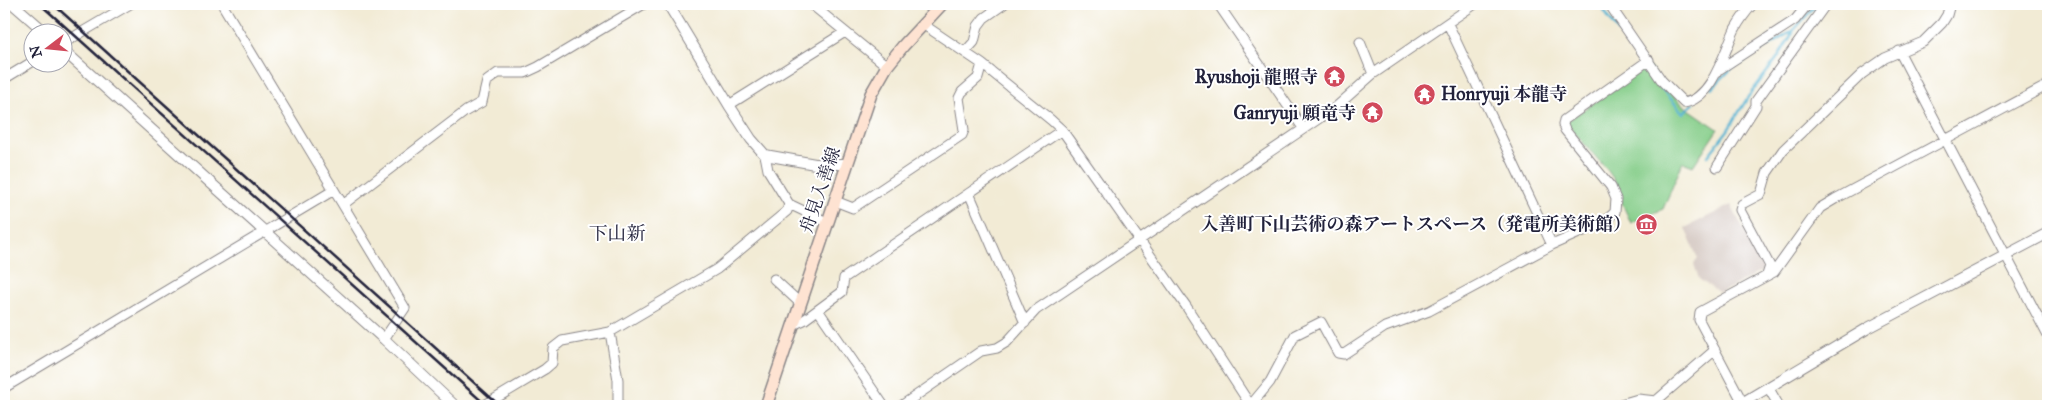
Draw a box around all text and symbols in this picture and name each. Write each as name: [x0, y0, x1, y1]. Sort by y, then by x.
north arrow: [22, 22, 72, 72]
text: N: [26, 43, 46, 59]
temple icon: Ryushoji 龍照寺: [1322, 65, 1346, 89]
place label: Ryushoji 龍照寺: [1195, 66, 1318, 89]
temple icon: Honryuji 本龍寺: [1413, 82, 1437, 106]
place label: Honryuji 本龍寺: [1441, 83, 1567, 106]
temple icon: Ganryuji 願竜寺: [1360, 101, 1384, 125]
place label: Ganryuji 願竜寺: [1234, 102, 1356, 125]
street label: 舟見入善線: [795, 144, 845, 236]
museum icon: 入善町下山芸術の森アートスペース（発電所美術館）: [1635, 212, 1659, 236]
place label: 入善町下山芸術の森アートスペース（発電所美術館）: [1201, 213, 1631, 235]
district label: 下山新: [588, 222, 646, 245]

